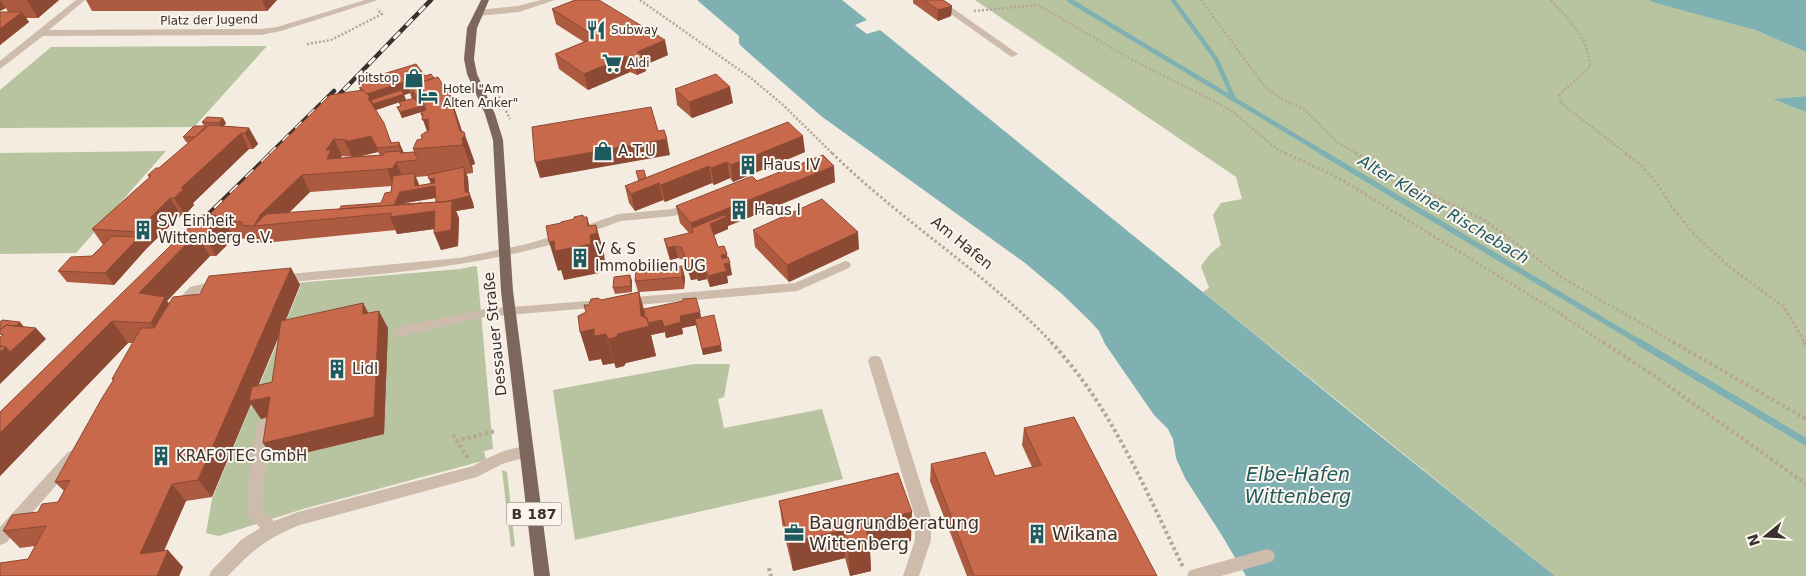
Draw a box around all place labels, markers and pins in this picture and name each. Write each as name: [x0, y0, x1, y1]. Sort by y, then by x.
restaurant icon: Subway: [585, 19, 607, 41]
place label: Subway: [611, 23, 658, 37]
supermarket icon: Aldi: [601, 52, 623, 74]
place label: Aldi: [627, 56, 650, 70]
shop icon: pitstop: [403, 67, 425, 89]
place label: pitstop: [357, 71, 399, 85]
place label: Hotel "Am Alten Anker": [443, 82, 518, 110]
hotel icon: Hotel "Am Alten Anker": [417, 85, 439, 107]
shop icon: A.T.U: [592, 140, 614, 162]
place label: A.T.U: [618, 142, 656, 160]
building icon: Haus IV: [737, 154, 759, 176]
place label: Haus IV: [763, 156, 821, 174]
building icon: Haus I: [728, 199, 750, 221]
place label: Haus I: [754, 201, 801, 219]
place label: SV Einheit Wittenberg e.V.: [158, 212, 273, 247]
building icon: SV Einheit Wittenberg e.V.: [132, 219, 154, 241]
place label: V & S Immobilien UG: [595, 240, 706, 275]
building icon: V & S Immobilien UG: [569, 247, 591, 269]
building icon: Lidl: [326, 358, 348, 380]
place label: Lidl: [352, 360, 378, 378]
building icon: KRAFOTEC GmbH: [150, 445, 172, 467]
place label: KRAFOTEC GmbH: [176, 447, 307, 465]
place label: Baugrundberatung Wittenberg: [809, 512, 979, 554]
office icon: Baugrundberatung Wittenberg: [783, 522, 805, 544]
building icon: Wikana: [1026, 523, 1048, 545]
place label: Wikana: [1052, 523, 1118, 544]

